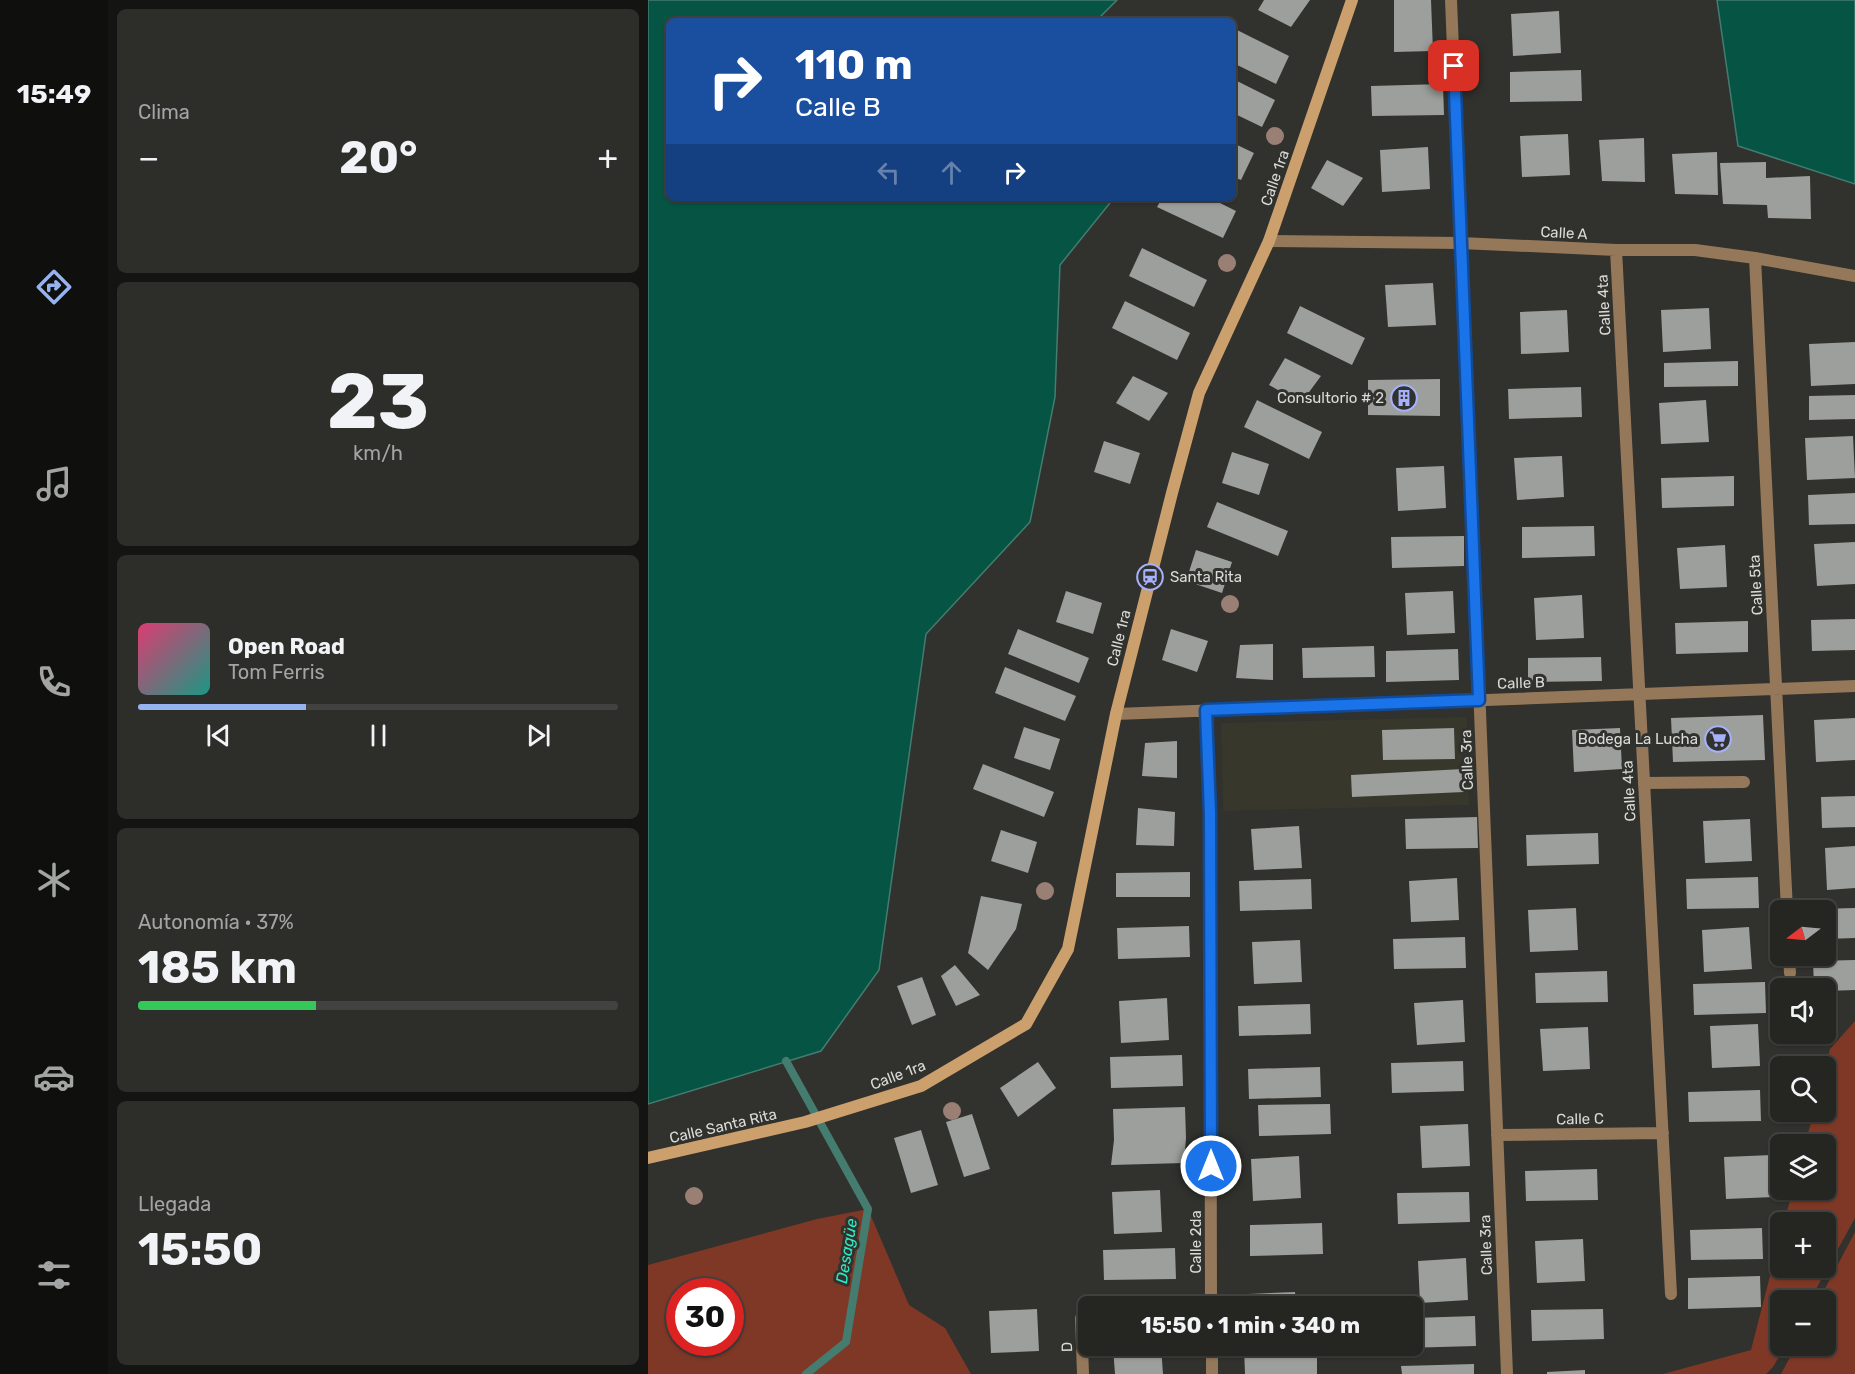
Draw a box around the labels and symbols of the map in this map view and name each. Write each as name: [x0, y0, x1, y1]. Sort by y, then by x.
pin: [1428, 40, 1479, 91]
street label: Calle 1ra: [1257, 148, 1293, 208]
street label: Calle A: [1540, 223, 1588, 243]
street label: Calle 4ta: [1593, 274, 1615, 336]
building icon: Consultorio # 2: [1389, 383, 1419, 413]
place label: Consultorio # 2: [1277, 389, 1384, 407]
street label: Calle 5ta: [1745, 554, 1767, 616]
station icon: Santa Rita: [1135, 562, 1165, 592]
place label: Santa Rita: [1170, 568, 1242, 586]
street label: Calle 1ra: [1103, 608, 1135, 668]
street label: Calle B: [1497, 673, 1545, 693]
supermarket icon: Bodega La Lucha: [1703, 724, 1733, 754]
street label: Calle 3ra: [1457, 729, 1477, 791]
place label: Bodega La Lucha: [1578, 730, 1698, 748]
street label: Calle 4ta: [1618, 760, 1640, 822]
north arrow: [1770, 900, 1836, 966]
street label: Calle 1ra: [868, 1056, 928, 1094]
street label: Calle Santa Rita: [668, 1105, 778, 1147]
street label: Calle C: [1556, 1110, 1604, 1128]
position arrow: [1179, 1134, 1243, 1198]
street label: Calle 2da: [1187, 1210, 1205, 1274]
street label: Calle 3ra: [1476, 1214, 1496, 1276]
water label: Desagüe: [832, 1217, 861, 1285]
speed limit sign: 30: [666, 1278, 744, 1356]
street label: D: [1058, 1342, 1076, 1352]

